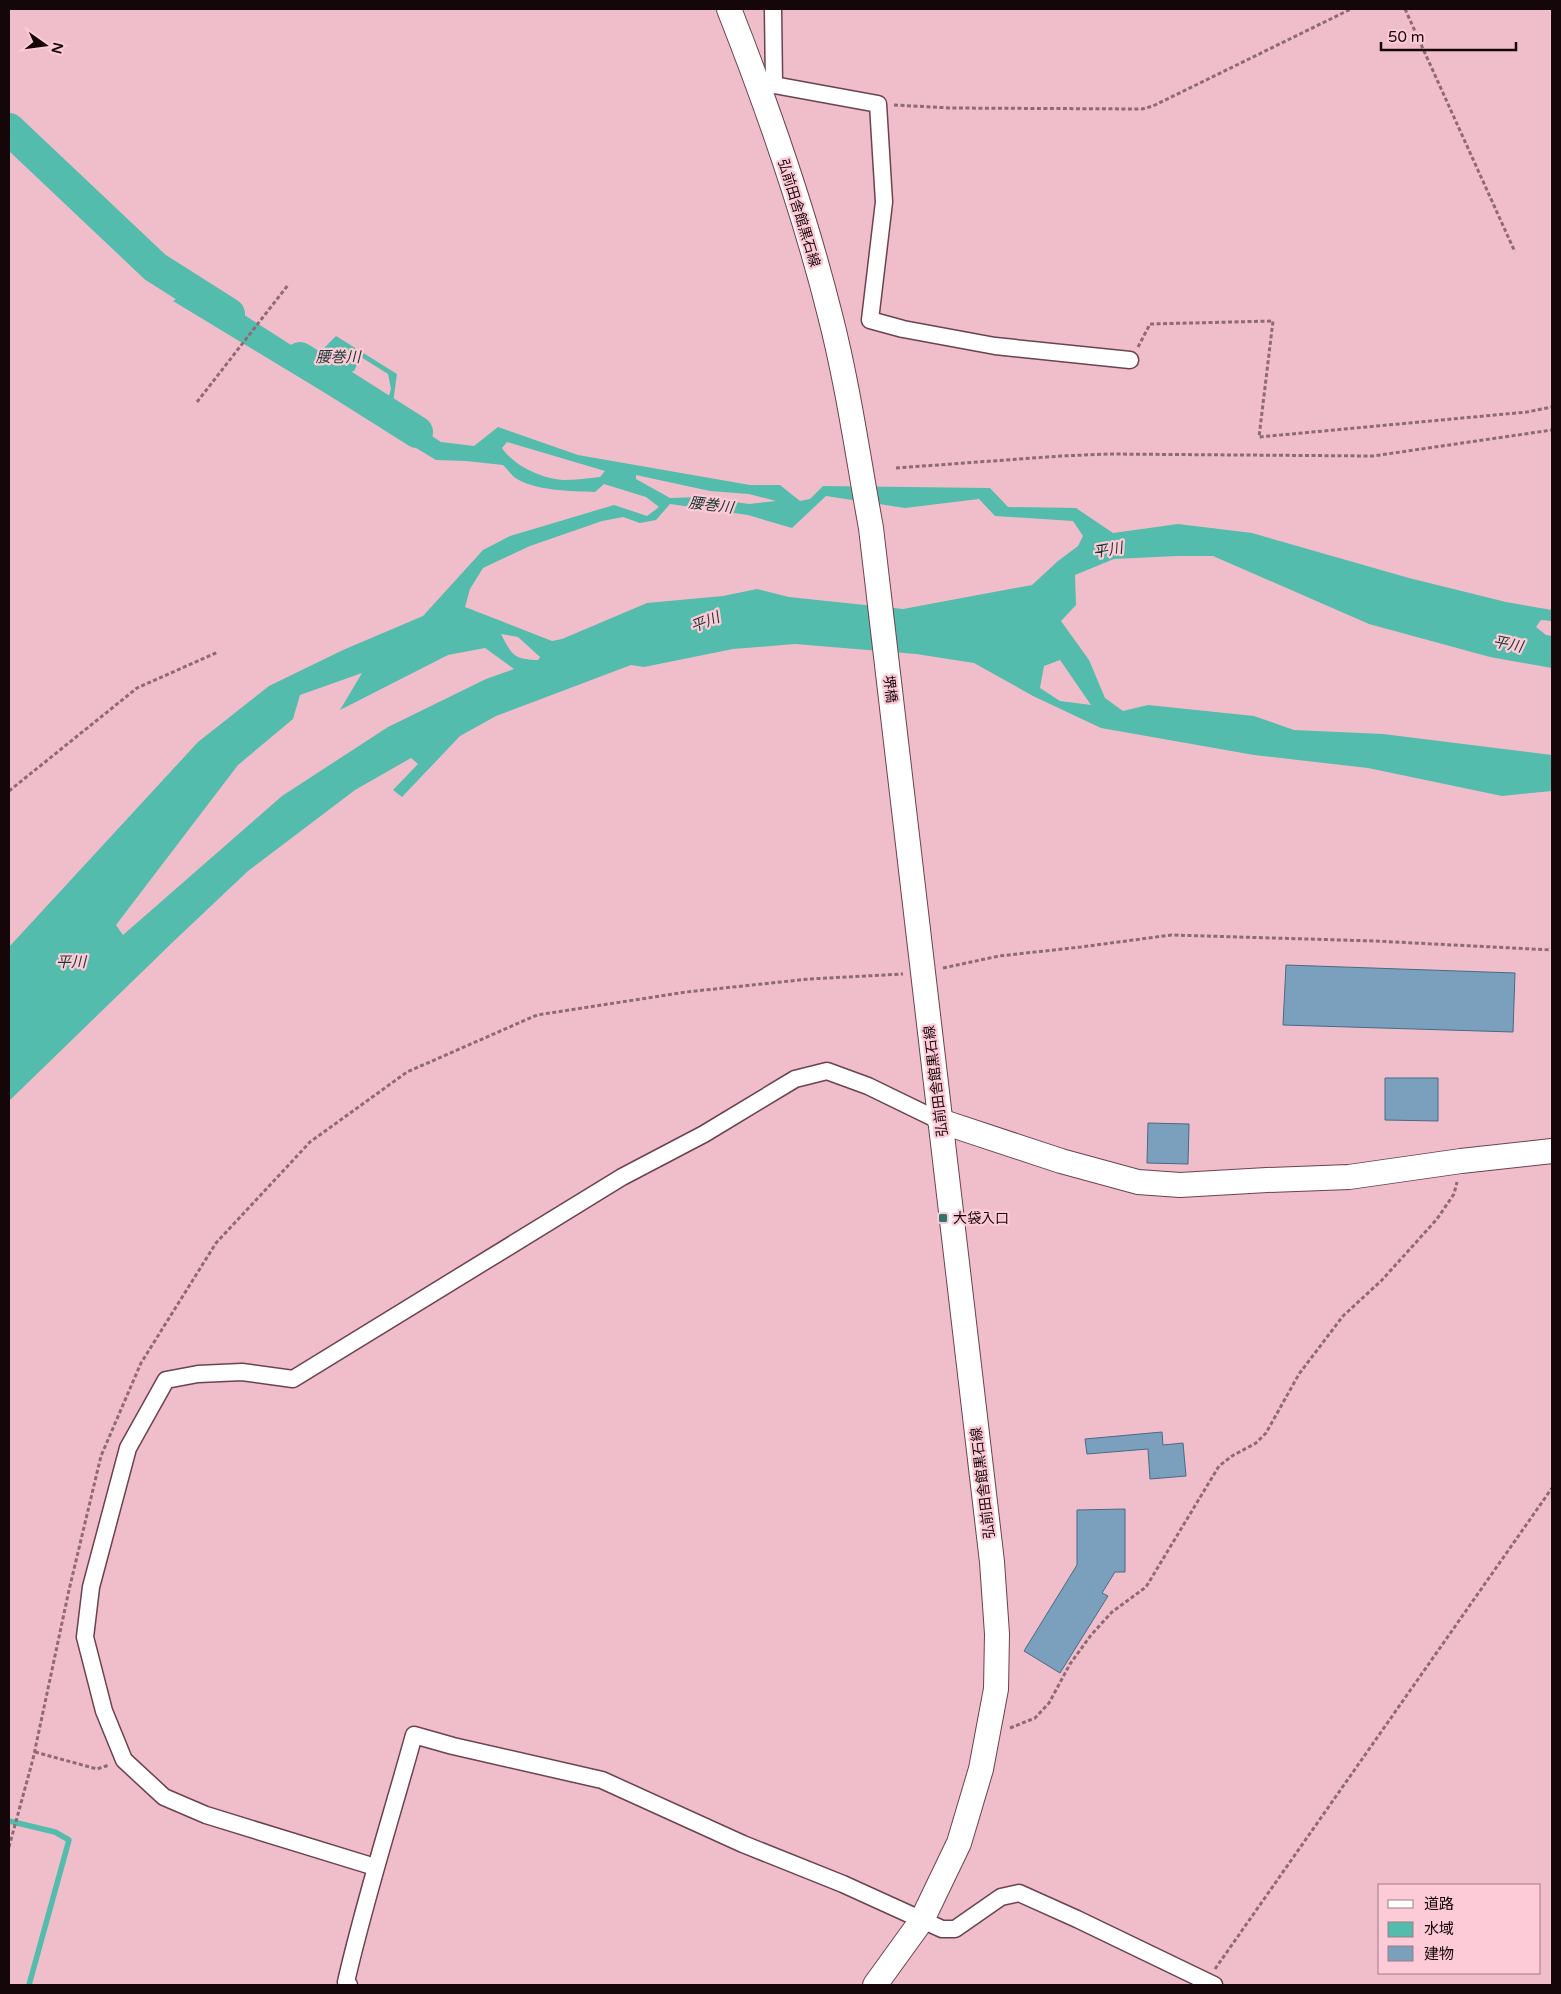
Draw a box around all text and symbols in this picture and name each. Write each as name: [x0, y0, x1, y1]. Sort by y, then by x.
north arrow: [20, 20, 70, 70]
scale bar: [1381, 20, 1516, 52]
text: 50 m: [1388, 28, 1425, 46]
text: N: [48, 41, 67, 56]
street label: 弘前田舎館黒石線: [774, 157, 824, 269]
water label: 腰巻川: [315, 348, 362, 366]
water label: 腰巻川: [688, 493, 736, 517]
water label: 平川: [1092, 538, 1126, 561]
water label: 平川: [688, 607, 724, 636]
water label: 平川: [1492, 632, 1526, 656]
street label: 堺橋: [880, 674, 900, 704]
water label: 平川: [56, 953, 88, 971]
street label: 弘前田舎館黒石線: [921, 1024, 951, 1138]
place label: 大袋入口: [953, 1210, 1009, 1227]
marker: 大袋入口: [937, 1212, 949, 1224]
street label: 弘前田舎館黒石線: [968, 1426, 998, 1540]
legend: [1378, 1884, 1541, 1974]
text: 道路: [1424, 1895, 1454, 1913]
text: 水域: [1424, 1920, 1454, 1938]
text: 建物: [1424, 1945, 1454, 1963]

